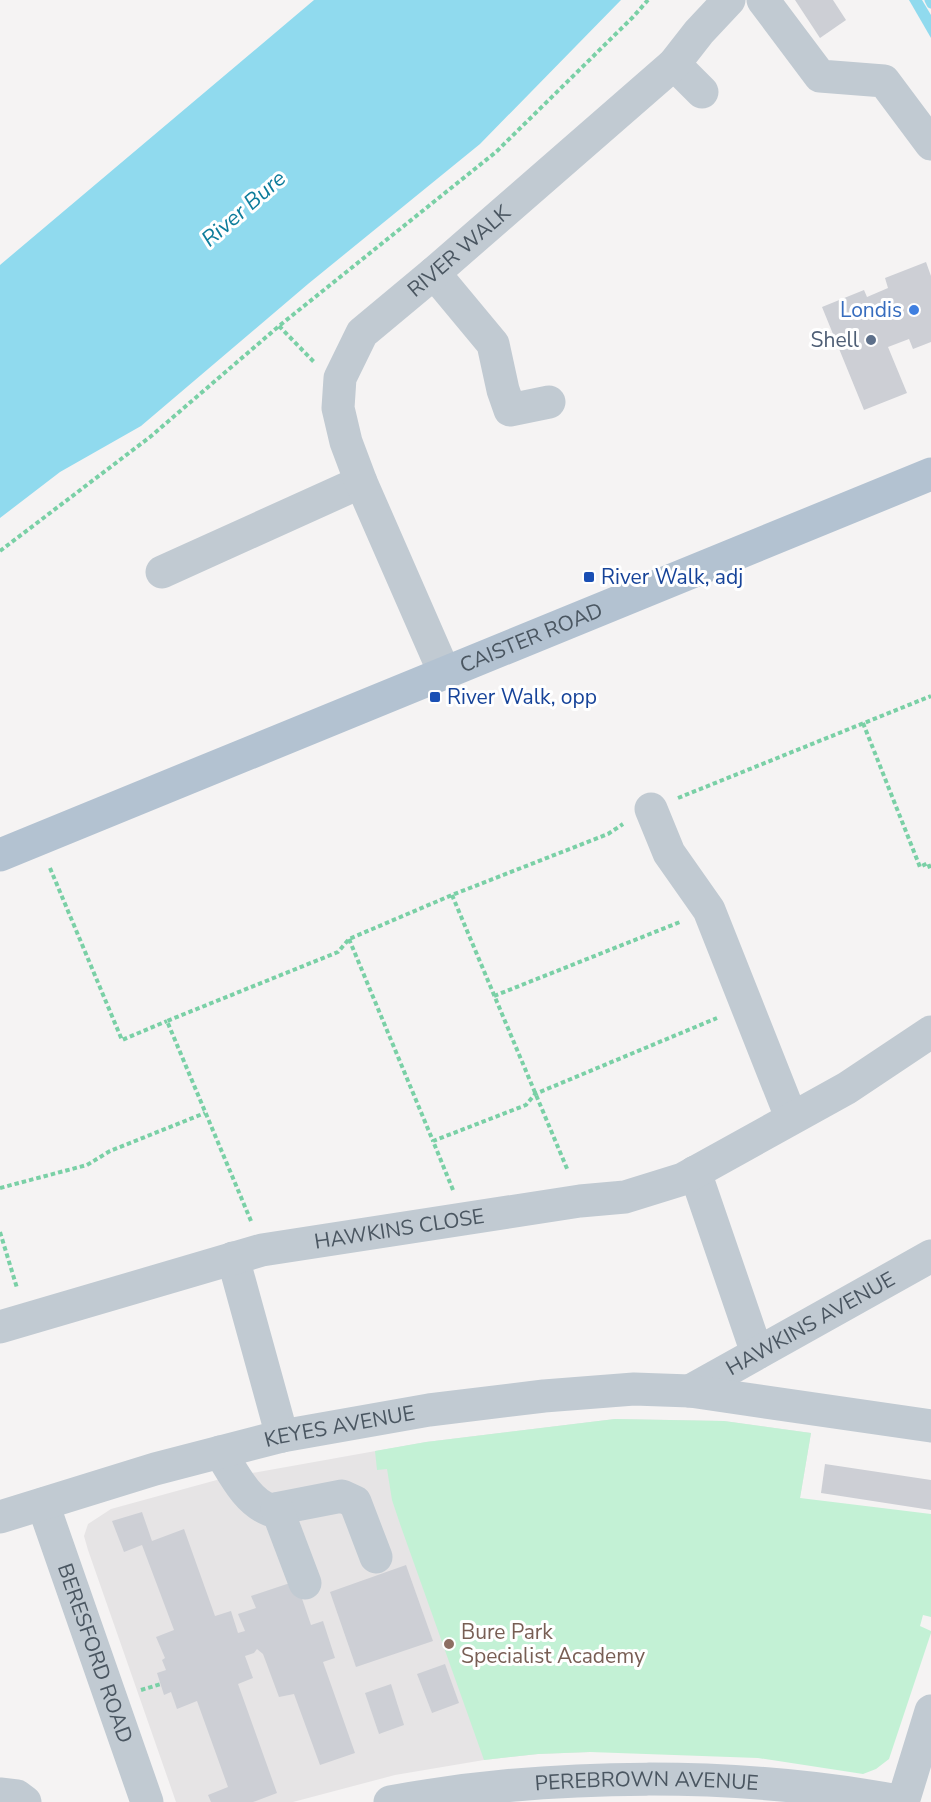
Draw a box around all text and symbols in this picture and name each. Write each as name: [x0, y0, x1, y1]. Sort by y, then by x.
water label: River Bure: [195, 163, 293, 254]
street label: RIVER WALK: [402, 198, 517, 303]
place label: Londis: [840, 296, 902, 324]
marker: Londis: [907, 303, 921, 317]
place label: Shell: [811, 326, 860, 354]
marker: Shell: [864, 333, 878, 347]
place label: River Walk, adj: [601, 563, 743, 591]
marker: River Walk, adj: [582, 570, 596, 584]
street label: CAISTER ROAD: [456, 596, 607, 679]
place label: River Walk, opp: [447, 683, 597, 711]
marker: River Walk, opp: [428, 690, 442, 704]
street label: HAWKINS CLOSE: [312, 1202, 486, 1256]
street label: HAWKINS AVENUE: [721, 1265, 900, 1382]
street label: KEYES AVENUE: [261, 1399, 417, 1454]
street label: BERESFORD ROAD: [51, 1560, 139, 1747]
place label: Bure Park Specialist Academy: [461, 1618, 645, 1670]
marker: Bure Park Specialist Academy: [442, 1637, 456, 1651]
street label: PEREBROWN AVENUE: [534, 1765, 760, 1797]

